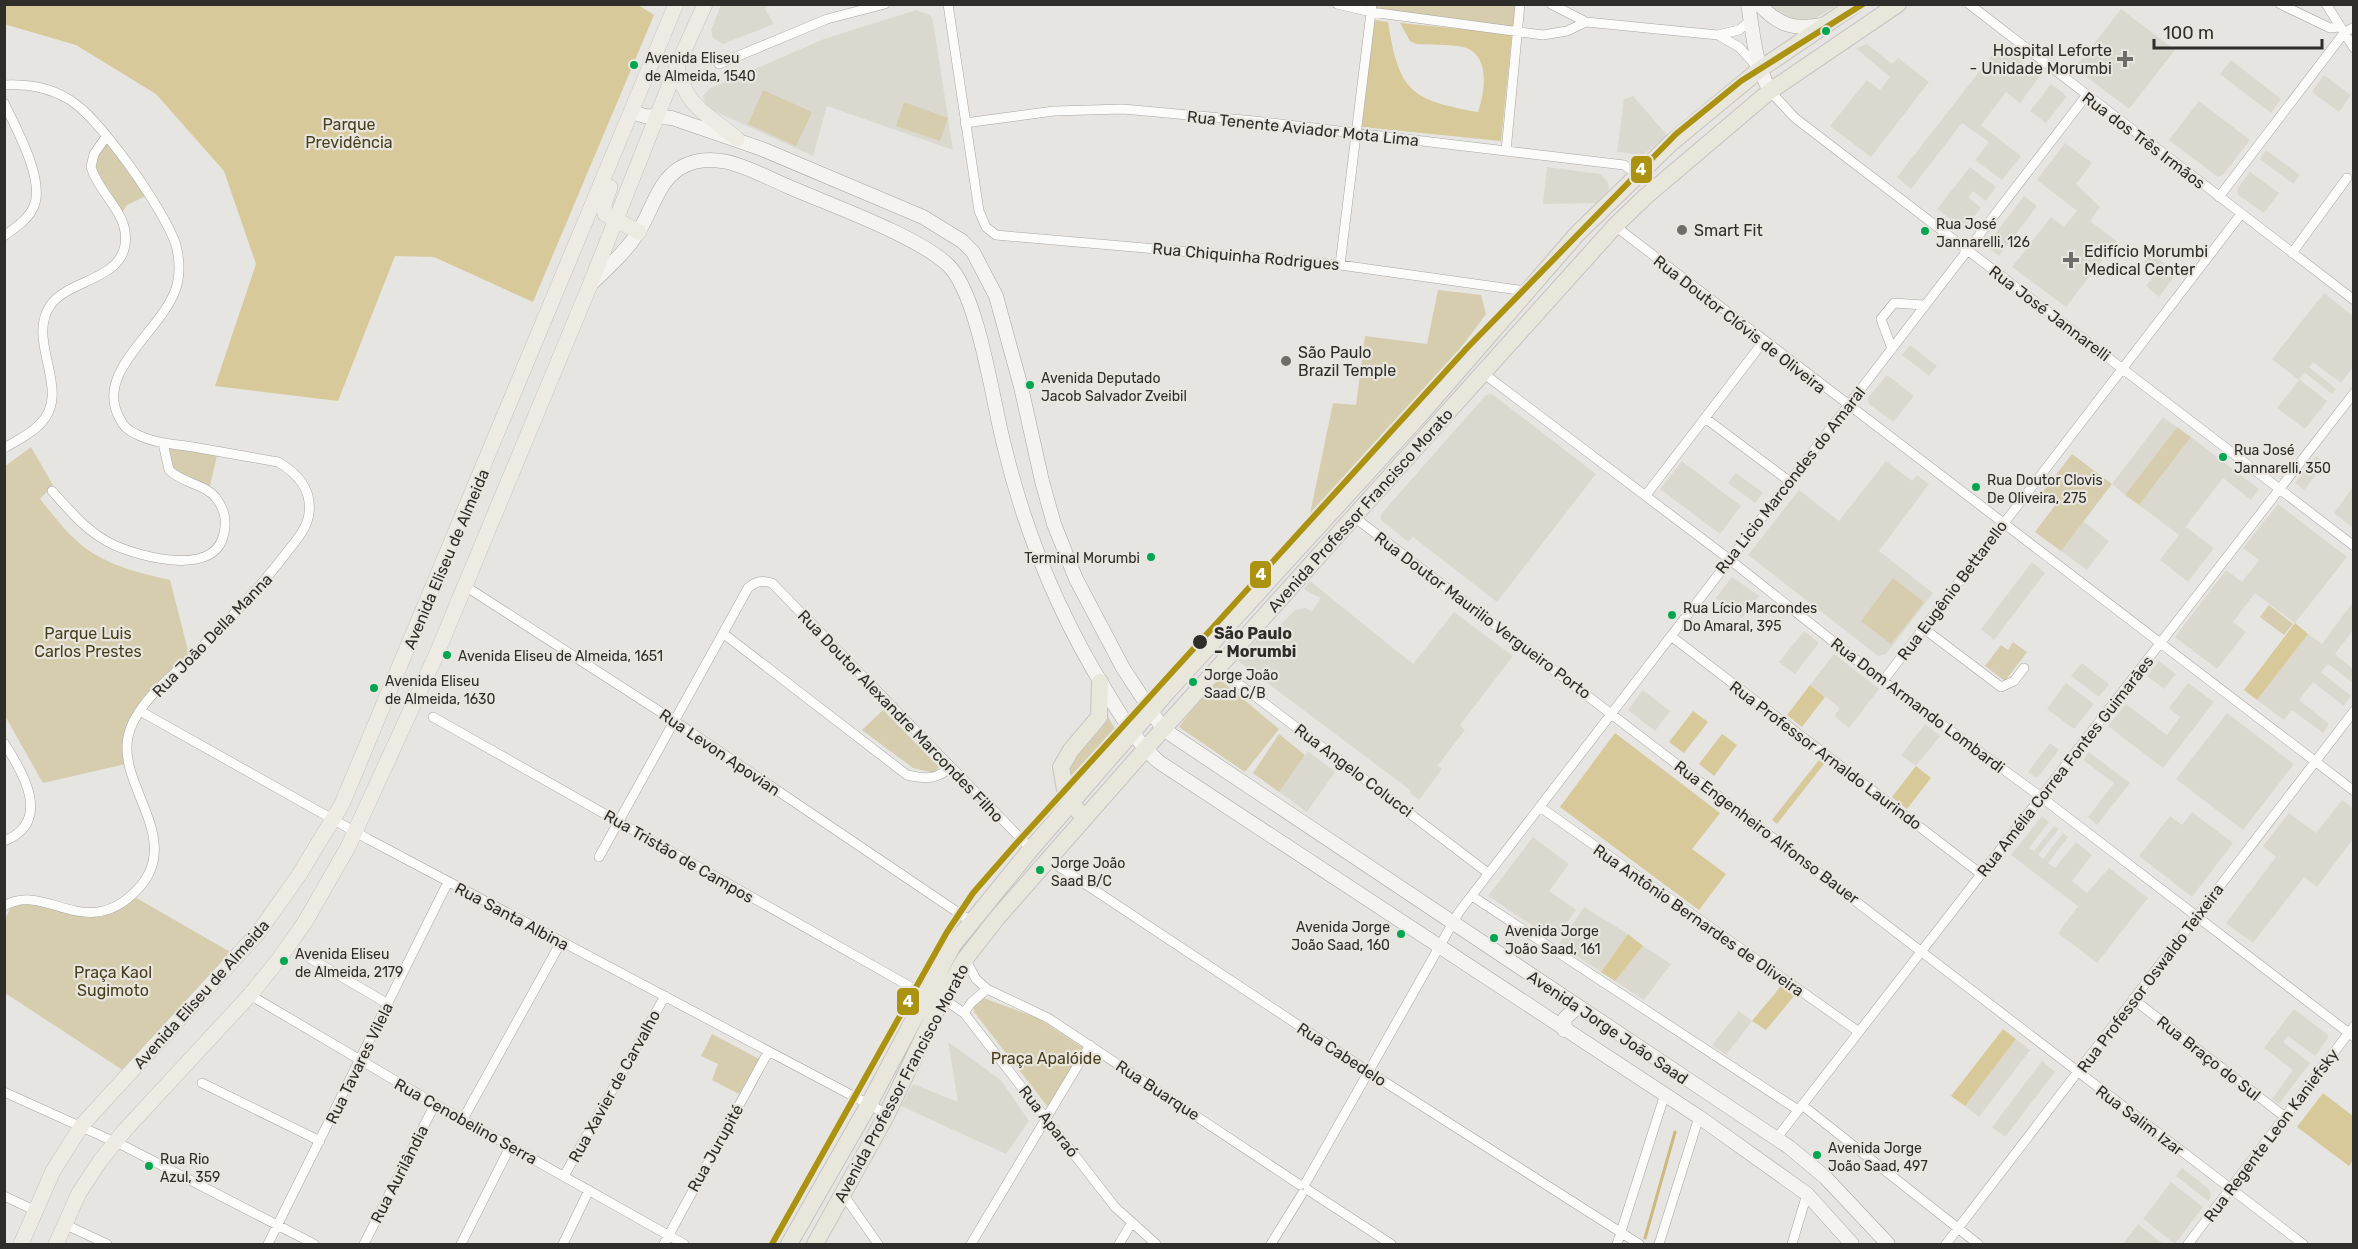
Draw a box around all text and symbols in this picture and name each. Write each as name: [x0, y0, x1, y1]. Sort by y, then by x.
scale bar: [2154, 12, 2322, 50]
text: 100 m: [2163, 22, 2214, 44]
unlabelled marker: [1820, 25, 1832, 37]
place label: Hospital Leforte - Unidade Morumbi: [1970, 41, 2112, 78]
place label: Avenida Eliseu de Almeida, 1540: [645, 50, 756, 85]
marker: Hospital Leforte - Unidade Morumbi: [2116, 50, 2134, 68]
marker: Avenida Eliseu de Almeida, 1540: [628, 59, 640, 71]
street label: Rua dos Três Irmãos: [2078, 88, 2209, 193]
street label: Rua Tenente Aviador Mota Lima: [1186, 107, 1420, 150]
park label: Parque Previdência: [305, 115, 393, 152]
line badge: 4: [1630, 155, 1653, 184]
text: 4: [1636, 160, 1647, 179]
place label: Rua José Jannarelli, 126: [1936, 216, 2030, 251]
place label: Smart Fit: [1694, 221, 1763, 240]
marker: Smart Fit: [1675, 223, 1689, 237]
marker: Rua José Jannarelli, 126: [1919, 225, 1931, 237]
street label: Rua Chiquinha Rodrigues: [1152, 239, 1340, 274]
place label: Edifício Morumbi Medical Center: [2084, 242, 2208, 279]
street label: Rua Doutor Clóvis de Oliveira: [1650, 251, 1830, 398]
marker: Edifício Morumbi Medical Center: [2062, 251, 2080, 269]
street label: Rua José Jannarelli: [1985, 262, 2114, 365]
place label: São Paulo Brazil Temple: [1298, 343, 1396, 380]
marker: São Paulo Brazil Temple: [1279, 354, 1293, 368]
place label: Avenida Deputado Jacob Salvador Zveibil: [1041, 370, 1187, 405]
marker: Avenida Deputado Jacob Salvador Zveibil: [1024, 379, 1036, 391]
street label: Rua Licio Marcondes do Amaral: [1712, 383, 1869, 578]
street label: Avenida Professor Francisco Morato: [1264, 405, 1457, 616]
place label: Rua José Jannarelli, 350: [2234, 442, 2331, 477]
marker: Rua José Jannarelli, 350: [2217, 451, 2229, 463]
street label: Avenida Eliseu de Almeida: [400, 466, 493, 652]
place label: Rua Doutor Clovis De Oliveira, 275: [1987, 472, 2103, 507]
marker: Rua Doutor Clovis De Oliveira, 275: [1970, 481, 1982, 493]
street label: Rua Eugênio Bettarello: [1894, 517, 2011, 664]
street label: Rua Doutor Maurilio Vergueiro Porto: [1371, 528, 1595, 703]
place label: Terminal Morumbi: [1024, 550, 1140, 567]
marker: Terminal Morumbi: [1145, 551, 1157, 563]
line badge: 4: [1249, 560, 1272, 589]
text: 4: [1256, 565, 1267, 584]
street label: Rua João Della Manna: [148, 570, 276, 701]
place label: Rua Lício Marcondes Do Amaral, 395: [1683, 600, 1817, 635]
street label: Rua Doutor Alexandre Marcondes Filho: [794, 606, 1007, 826]
marker: Rua Lício Marcondes Do Amaral, 395: [1666, 609, 1678, 621]
park label: Parque Luis Carlos Prestes: [34, 624, 142, 661]
place label: São Paulo – Morumbi: [1214, 624, 1296, 661]
marker: São Paulo – Morumbi: [1191, 633, 1209, 651]
street label: Rua Dom Armando Lombardi: [1827, 634, 2008, 777]
place label: Avenida Eliseu de Almeida, 1651: [458, 648, 663, 665]
marker: Avenida Eliseu de Almeida, 1651: [441, 649, 453, 661]
street label: Rua Amélia Correa Fontes Guimarães: [1973, 652, 2158, 881]
place label: Jorge João Saad C/B: [1204, 667, 1278, 702]
place label: Avenida Eliseu de Almeida, 1630: [385, 673, 496, 708]
marker: Jorge João Saad C/B: [1187, 676, 1199, 688]
street label: Rua Professor Arnaldo Laurindo: [1726, 677, 1925, 834]
marker: Avenida Eliseu de Almeida, 1630: [368, 682, 380, 694]
street label: Rua Levon Apovian: [656, 705, 784, 800]
street label: Rua Angelo Colucci: [1291, 720, 1417, 821]
street label: Rua Engenheiro Alfonso Bauer: [1670, 757, 1863, 908]
street label: Rua Tristão de Campos: [601, 806, 757, 907]
street label: Rua Antônio Bernardes de Oliveira: [1590, 840, 1808, 1001]
place label: Jorge João Saad B/C: [1051, 855, 1125, 890]
marker: Jorge João Saad B/C: [1034, 864, 1046, 876]
street label: Rua Santa Albina: [452, 878, 572, 954]
street label: Rua Professor Oswaldo Teixeira: [2073, 880, 2228, 1076]
street label: Avenida Eliseu de Almeida: [130, 916, 273, 1073]
place label: Avenida Jorge João Saad, 160: [1291, 919, 1390, 954]
place label: Avenida Jorge João Saad, 161: [1505, 923, 1601, 958]
marker: Avenida Jorge João Saad, 160: [1395, 928, 1407, 940]
marker: Avenida Jorge João Saad, 161: [1488, 932, 1500, 944]
place label: Avenida Eliseu de Almeida, 2179: [295, 946, 403, 981]
marker: Avenida Eliseu de Almeida, 2179: [278, 955, 290, 967]
street label: Avenida Professor Francisco Morato: [830, 961, 973, 1206]
park label: Praça Kaol Sugimoto: [74, 963, 152, 1000]
street label: Avenida Jorge João Saad: [1524, 967, 1692, 1088]
line badge: 4: [896, 987, 920, 1016]
text: 4: [903, 992, 914, 1011]
street label: Rua Tavares Vilela: [322, 999, 397, 1127]
street label: Rua Xavier de Carvalho: [565, 1007, 664, 1166]
street label: Rua Braço do Sul: [2153, 1012, 2264, 1105]
street label: Rua Cabedelo: [1294, 1019, 1390, 1090]
street label: Rua Regente Leon Kaniefsky: [2200, 1045, 2343, 1226]
park label: Praça Apalóide: [991, 1049, 1101, 1068]
street label: Rua Buarque: [1112, 1056, 1203, 1125]
street label: Rua Cenobelino Serra: [391, 1074, 540, 1169]
street label: Rua Salim Izar: [2092, 1081, 2187, 1160]
street label: Rua Aparaó: [1015, 1082, 1082, 1161]
street label: Rua Jurupité: [684, 1101, 747, 1195]
street label: Rua Aurilândia: [367, 1122, 432, 1226]
place label: Avenida Jorge João Saad, 497: [1828, 1140, 1928, 1175]
marker: Avenida Jorge João Saad, 497: [1811, 1149, 1823, 1161]
place label: Rua Rio Azul, 359: [160, 1151, 220, 1186]
marker: Rua Rio Azul, 359: [143, 1160, 155, 1172]

